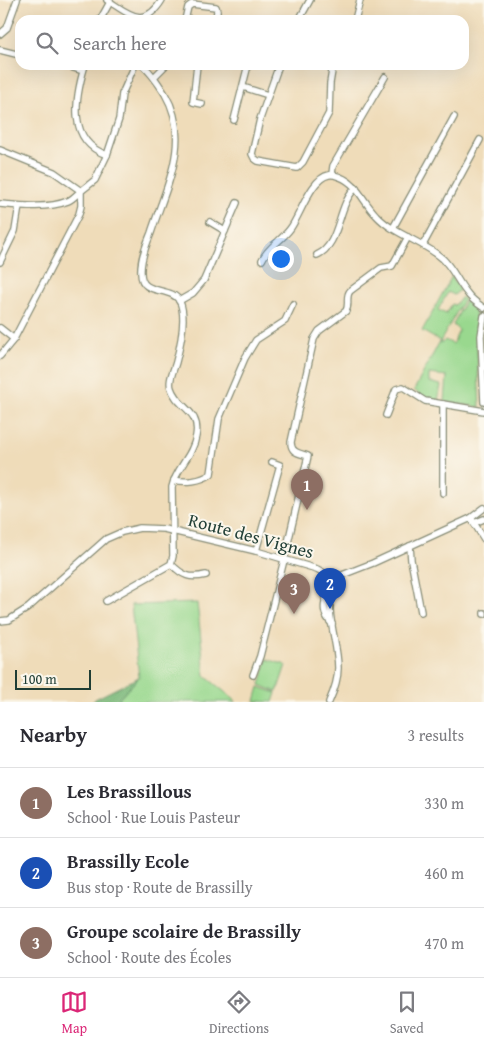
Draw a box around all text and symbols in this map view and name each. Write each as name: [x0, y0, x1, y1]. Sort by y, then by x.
search box: [15, 15, 469, 70]
icon: search: [33, 29, 61, 57]
text: Search here: [73, 29, 167, 57]
your location: [268, 246, 294, 272]
pin: 1: [291, 469, 323, 510]
street label: Route des Vignes: [185, 506, 317, 565]
pin: 2: [314, 568, 346, 609]
pin: 3: [278, 573, 310, 614]
scale bar: [15, 667, 91, 690]
text: 100 m: [22, 669, 57, 689]
text: Nearby: [20, 719, 87, 750]
text: 3 results: [407, 723, 464, 747]
text: Les Brassillous: [67, 777, 192, 805]
text: 1: [32, 791, 40, 815]
text: 330 m: [424, 791, 464, 815]
text: School · Rue Louis Pasteur: [67, 805, 240, 829]
text: Brassilly Ecole: [67, 847, 189, 875]
text: 2: [32, 861, 40, 885]
text: 460 m: [424, 861, 464, 885]
text: Bus stop · Route de Brassilly: [67, 875, 253, 899]
text: Groupe scolaire de Brassilly: [67, 917, 301, 945]
text: 3: [32, 931, 40, 955]
text: 470 m: [424, 931, 464, 955]
text: School · Route des Écoles: [67, 945, 232, 969]
tab: Map: [60, 988, 88, 1038]
tab: Directions: [209, 988, 269, 1038]
tab: Saved: [390, 988, 424, 1038]

